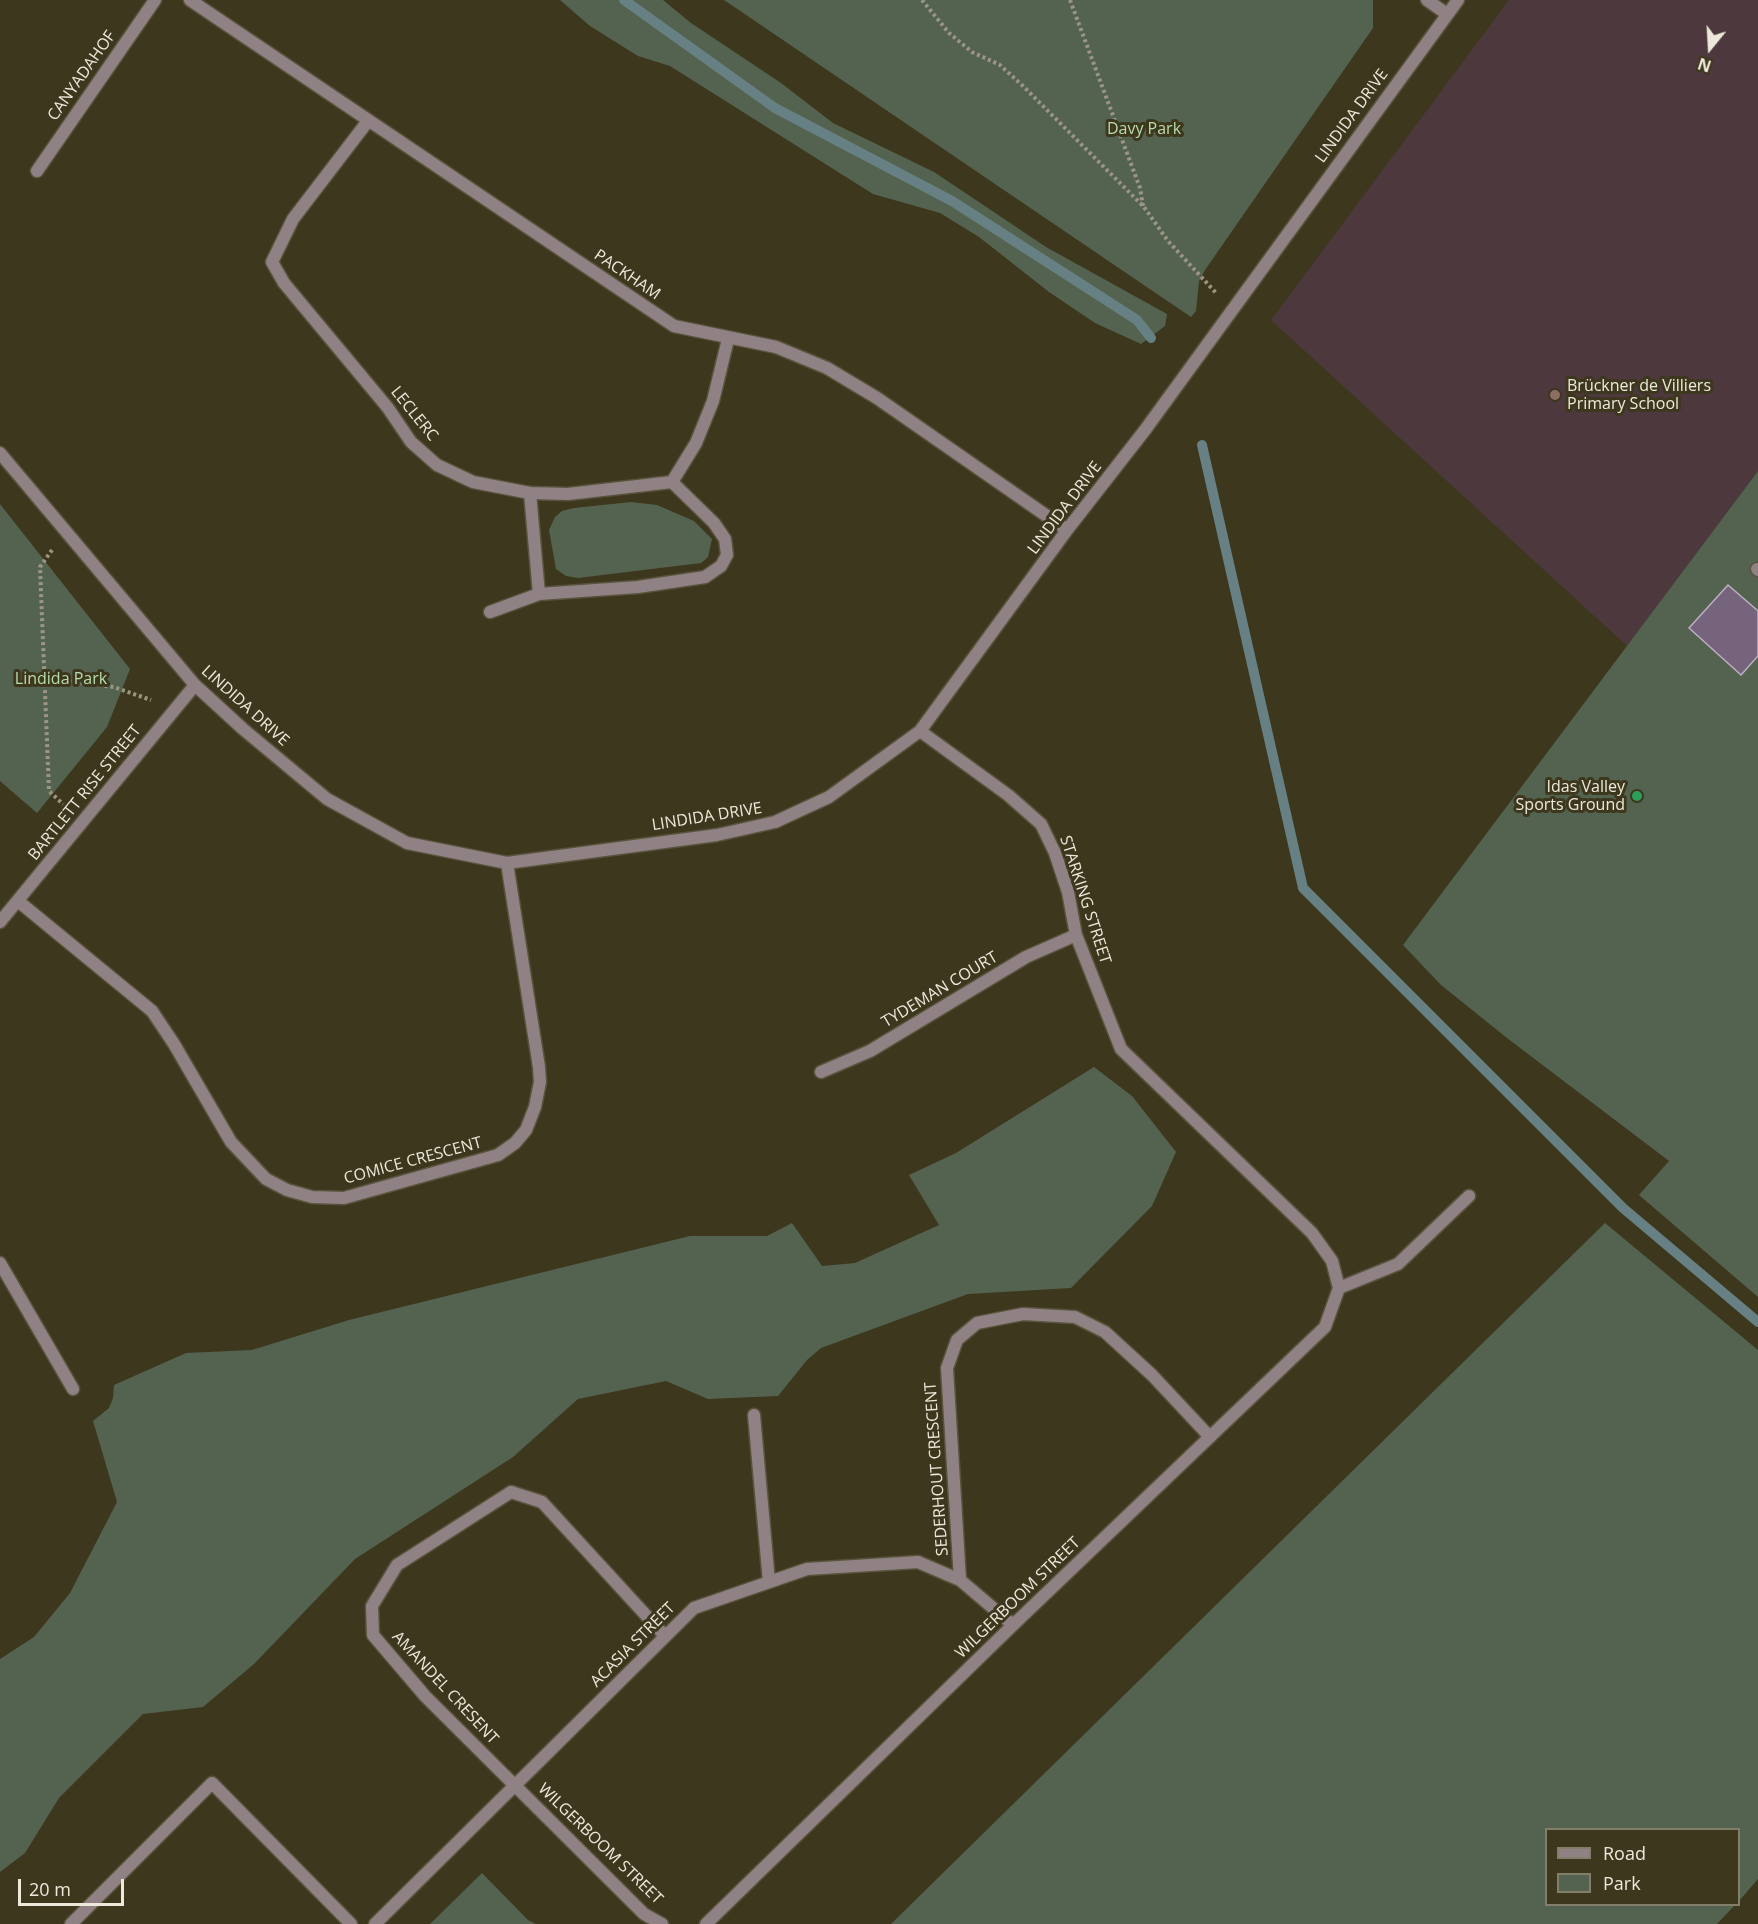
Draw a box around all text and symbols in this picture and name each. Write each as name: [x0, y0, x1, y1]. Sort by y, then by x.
north arrow: [1680, 18, 1740, 78]
street label: CANYADAHOF: [44, 27, 120, 125]
text: N: [1695, 53, 1714, 78]
street label: LINDIDA DRIVE: [1312, 65, 1392, 167]
park label: Davy Park: [1107, 119, 1181, 139]
street label: PACKHAM: [590, 246, 664, 304]
place label: Brückner de Villiers Primary School: [1567, 376, 1711, 414]
street label: LECLERC: [386, 383, 442, 445]
marker: Brückner de Villiers Primary School: [1548, 388, 1562, 402]
street label: LINDIDA DRIVE: [1024, 458, 1106, 558]
street label: LINDIDA DRIVE: [197, 662, 293, 750]
park label: Lindida Park: [15, 669, 107, 689]
street label: BARTLETT RISE STREET: [25, 722, 145, 864]
place label: Idas Valley Sports Ground: [1516, 777, 1625, 815]
marker: Idas Valley Sports Ground: [1630, 789, 1644, 803]
street label: LINDIDA DRIVE: [651, 799, 763, 835]
street label: STARKING STREET: [1055, 833, 1115, 967]
street label: TYDEMAN COURT: [879, 948, 1001, 1032]
street label: COMICE CRESCENT: [342, 1133, 484, 1189]
street label: SEDERHOUT CRESCENT: [921, 1381, 953, 1557]
street label: WILGERBOOM STREET: [952, 1534, 1084, 1662]
street label: ACASIA STREET: [587, 1599, 679, 1691]
street label: AMANDEL CRESENT: [388, 1628, 502, 1748]
street label: WILGERBOOM STREET: [534, 1780, 666, 1908]
legend: [1545, 1828, 1740, 1906]
text: Road: [1603, 1841, 1646, 1865]
scale bar: [21, 1867, 128, 1905]
text: Park: [1603, 1871, 1641, 1895]
text: 20 m: [29, 1877, 71, 1901]

